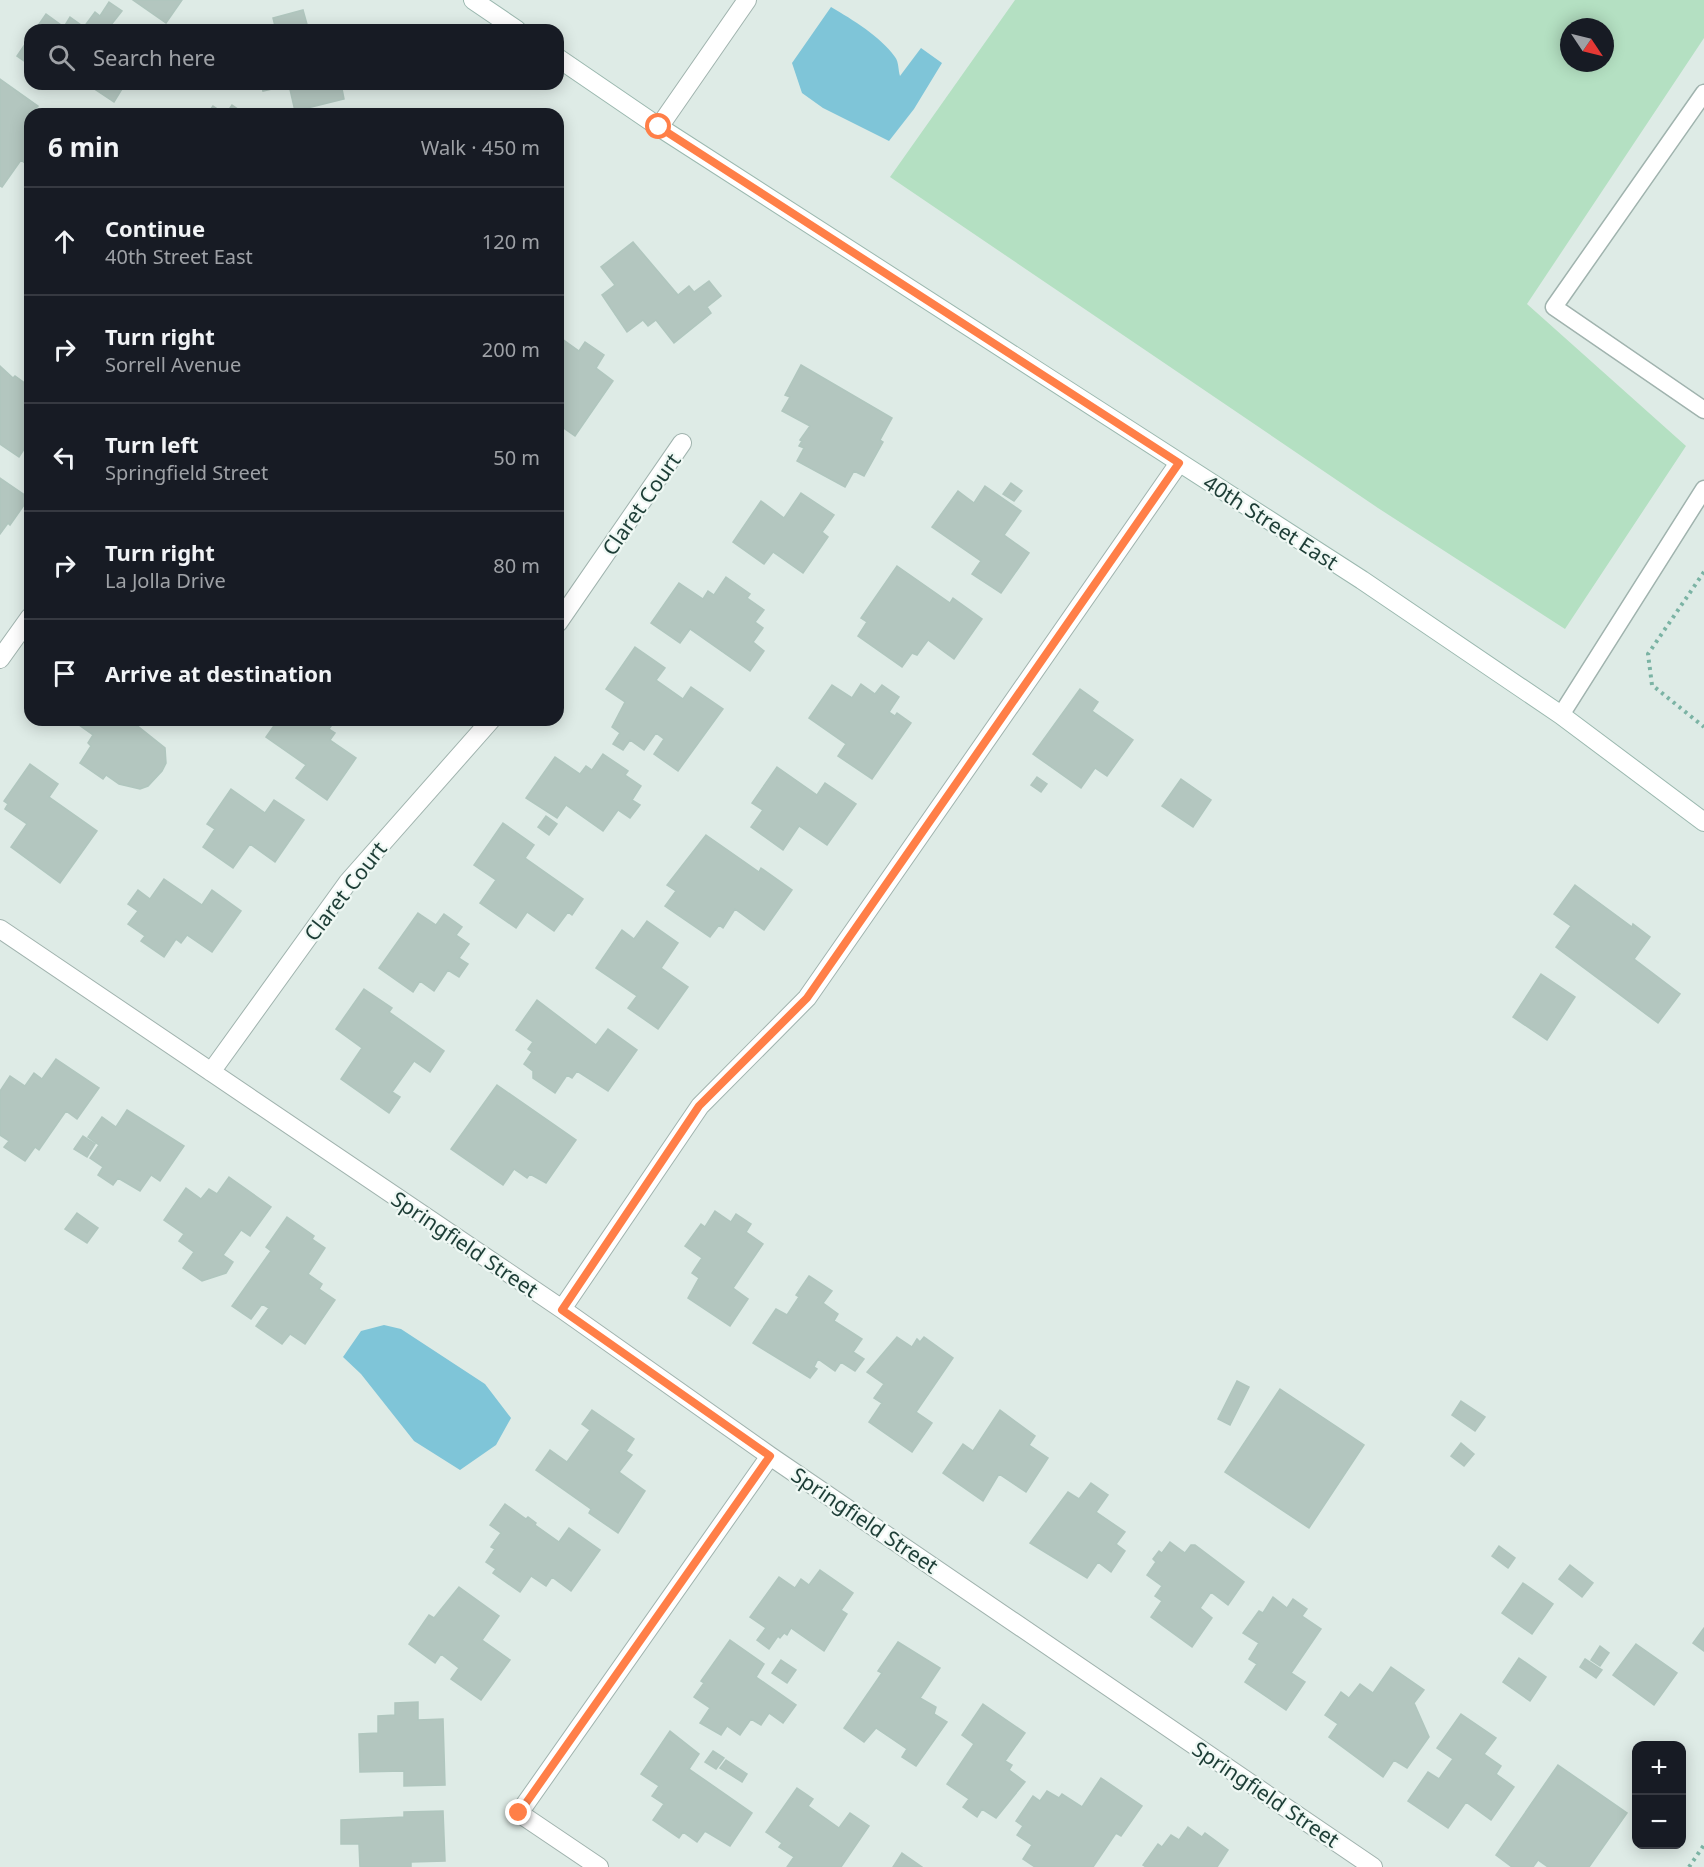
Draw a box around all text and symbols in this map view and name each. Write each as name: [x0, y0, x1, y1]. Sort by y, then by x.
north arrow: [1560, 18, 1614, 72]
search box: [24, 24, 564, 90]
icon: search: [45, 41, 78, 74]
text: Search here: [93, 42, 215, 72]
route start: [645, 113, 671, 139]
text: 6 min: [48, 129, 120, 165]
text: Walk · 450 m: [421, 134, 540, 161]
text: Continue: [105, 213, 205, 243]
icon: ahead: [48, 225, 81, 258]
text: 120 m: [482, 228, 540, 255]
text: 40th Street East: [105, 243, 253, 270]
text: Turn right: [105, 321, 215, 351]
icon: right: [48, 333, 81, 366]
text: 200 m: [482, 336, 540, 363]
text: Sorrell Avenue: [105, 351, 241, 378]
text: Turn left: [105, 429, 199, 459]
icon: left: [48, 441, 81, 474]
text: 50 m: [493, 444, 540, 471]
street label: Claret Court: [595, 447, 687, 561]
text: Springfield Street: [105, 459, 268, 486]
street label: 40th Street East: [1198, 468, 1344, 576]
text: Turn right: [105, 537, 215, 567]
icon: right: [48, 549, 81, 582]
text: 80 m: [493, 552, 540, 579]
text: La Jolla Drive: [105, 567, 226, 594]
icon: arrive: [48, 657, 81, 690]
text: Arrive at destination: [105, 658, 332, 688]
street label: Claret Court: [297, 835, 393, 946]
street label: Springfield Street: [386, 1184, 544, 1304]
street label: Springfield Street: [786, 1460, 944, 1580]
street label: Springfield Street: [1187, 1734, 1345, 1854]
map controls: [1632, 1741, 1686, 1849]
button: +: [1632, 1741, 1686, 1795]
button: −: [1632, 1795, 1686, 1849]
route end: [505, 1799, 531, 1825]

